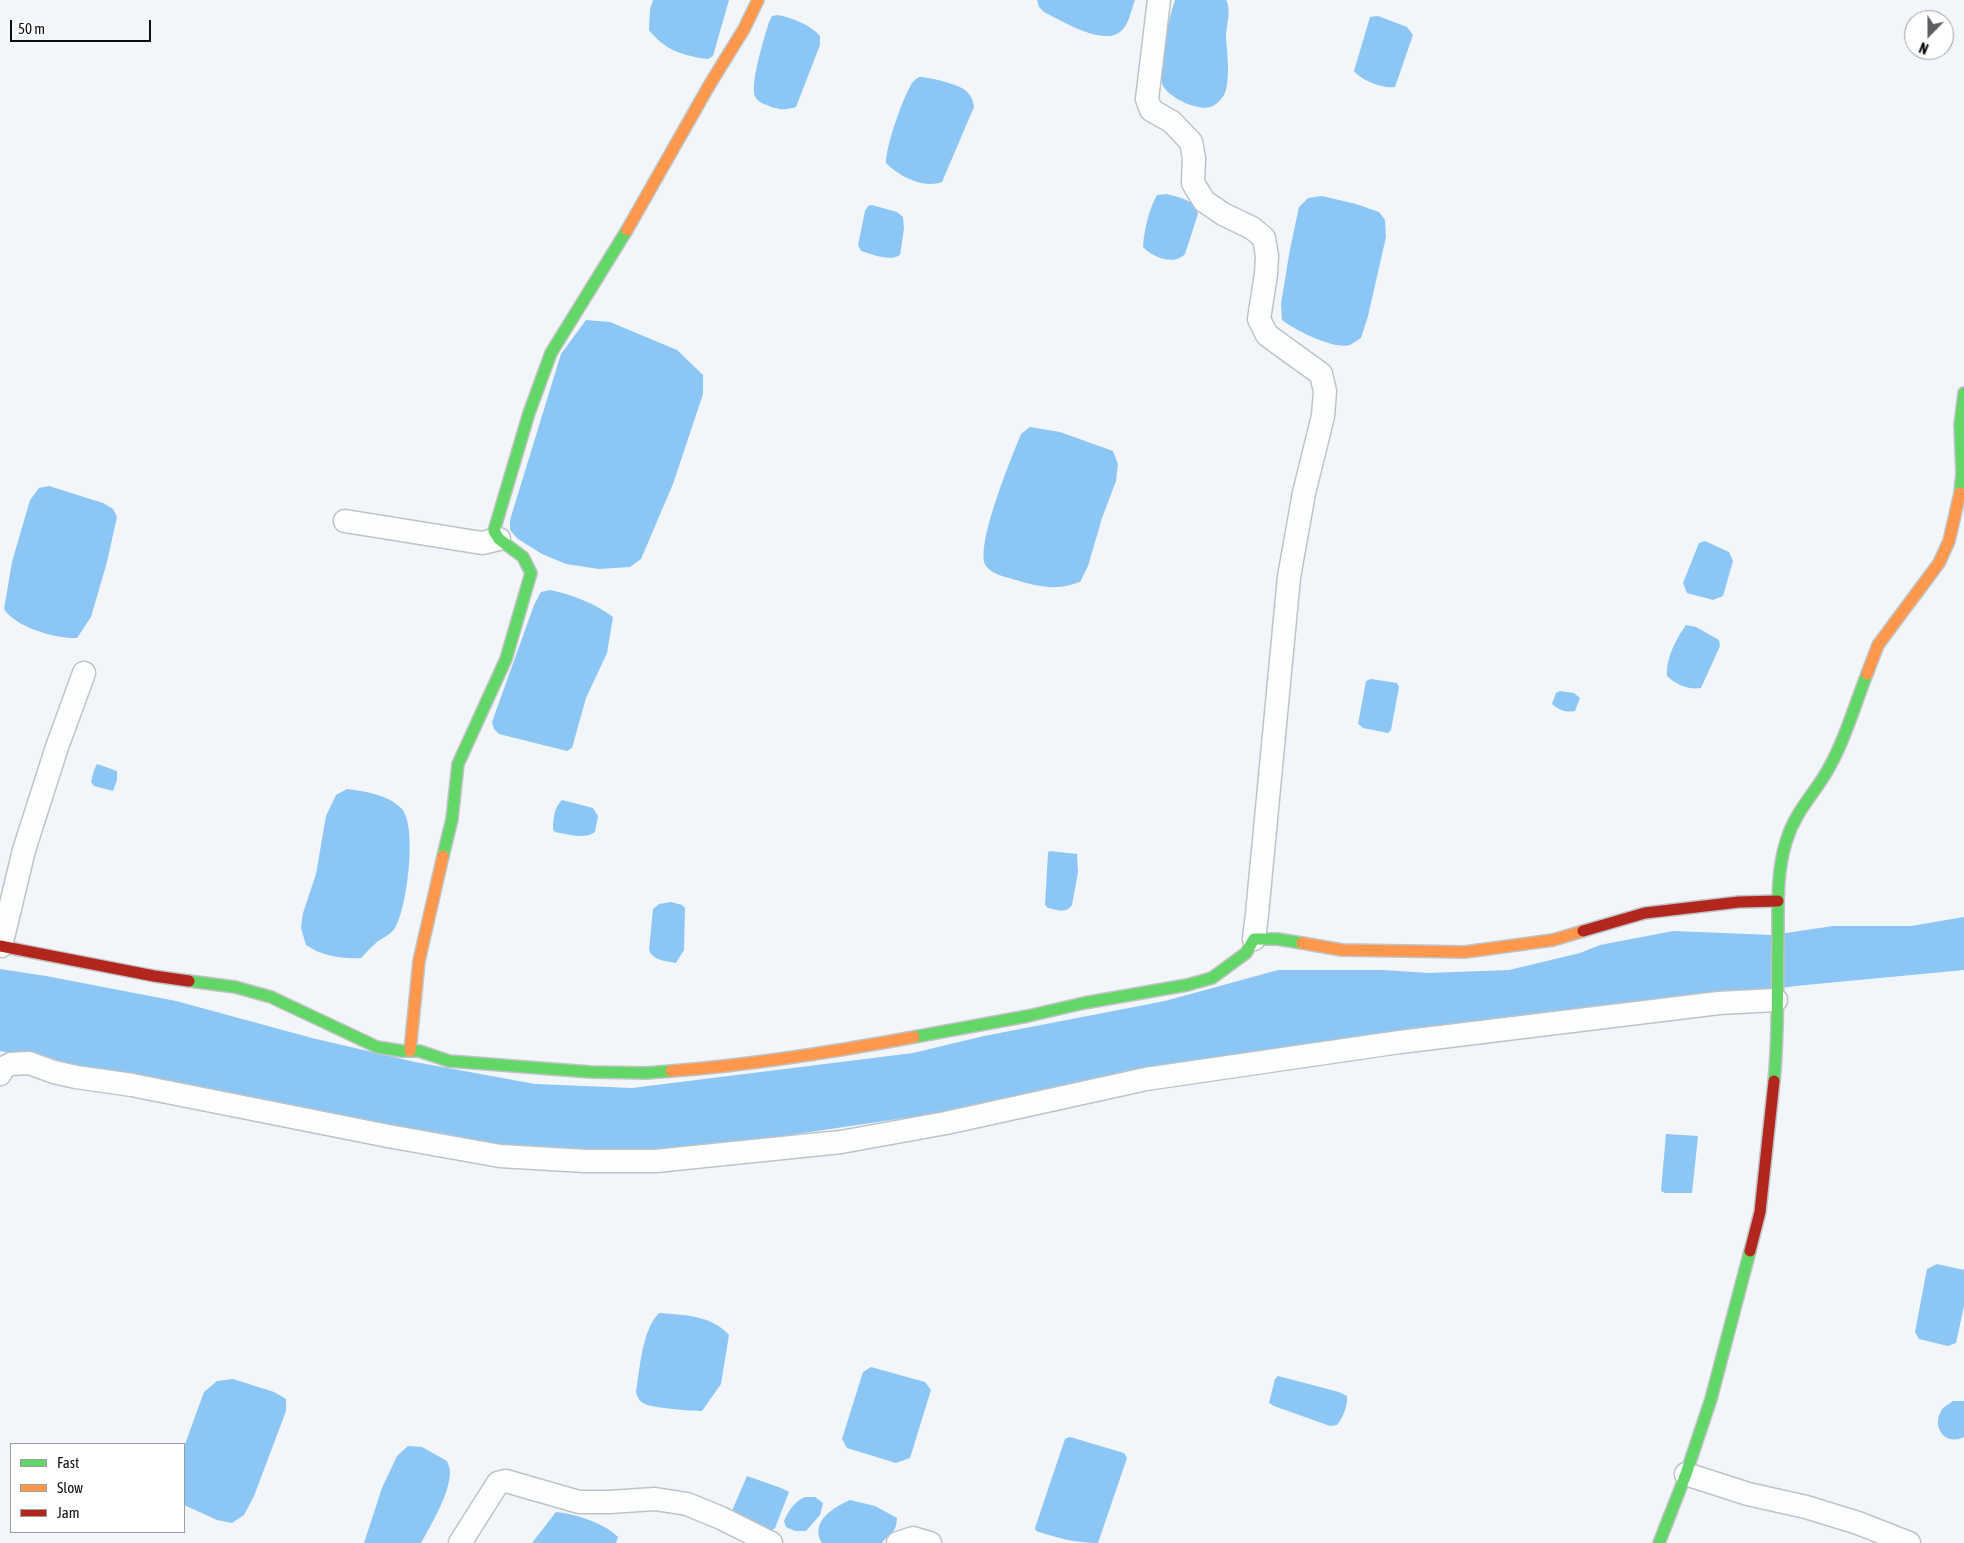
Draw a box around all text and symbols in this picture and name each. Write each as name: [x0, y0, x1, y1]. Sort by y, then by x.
scale bar: [12, 10, 154, 42]
north arrow: [1904, 10, 1954, 60]
text: 50 m: [18, 20, 45, 37]
text: N: [1917, 39, 1931, 57]
legend: [10, 1443, 185, 1533]
text: Fast: [57, 1454, 79, 1471]
text: Slow: [57, 1479, 83, 1496]
text: Jam: [57, 1504, 80, 1521]

